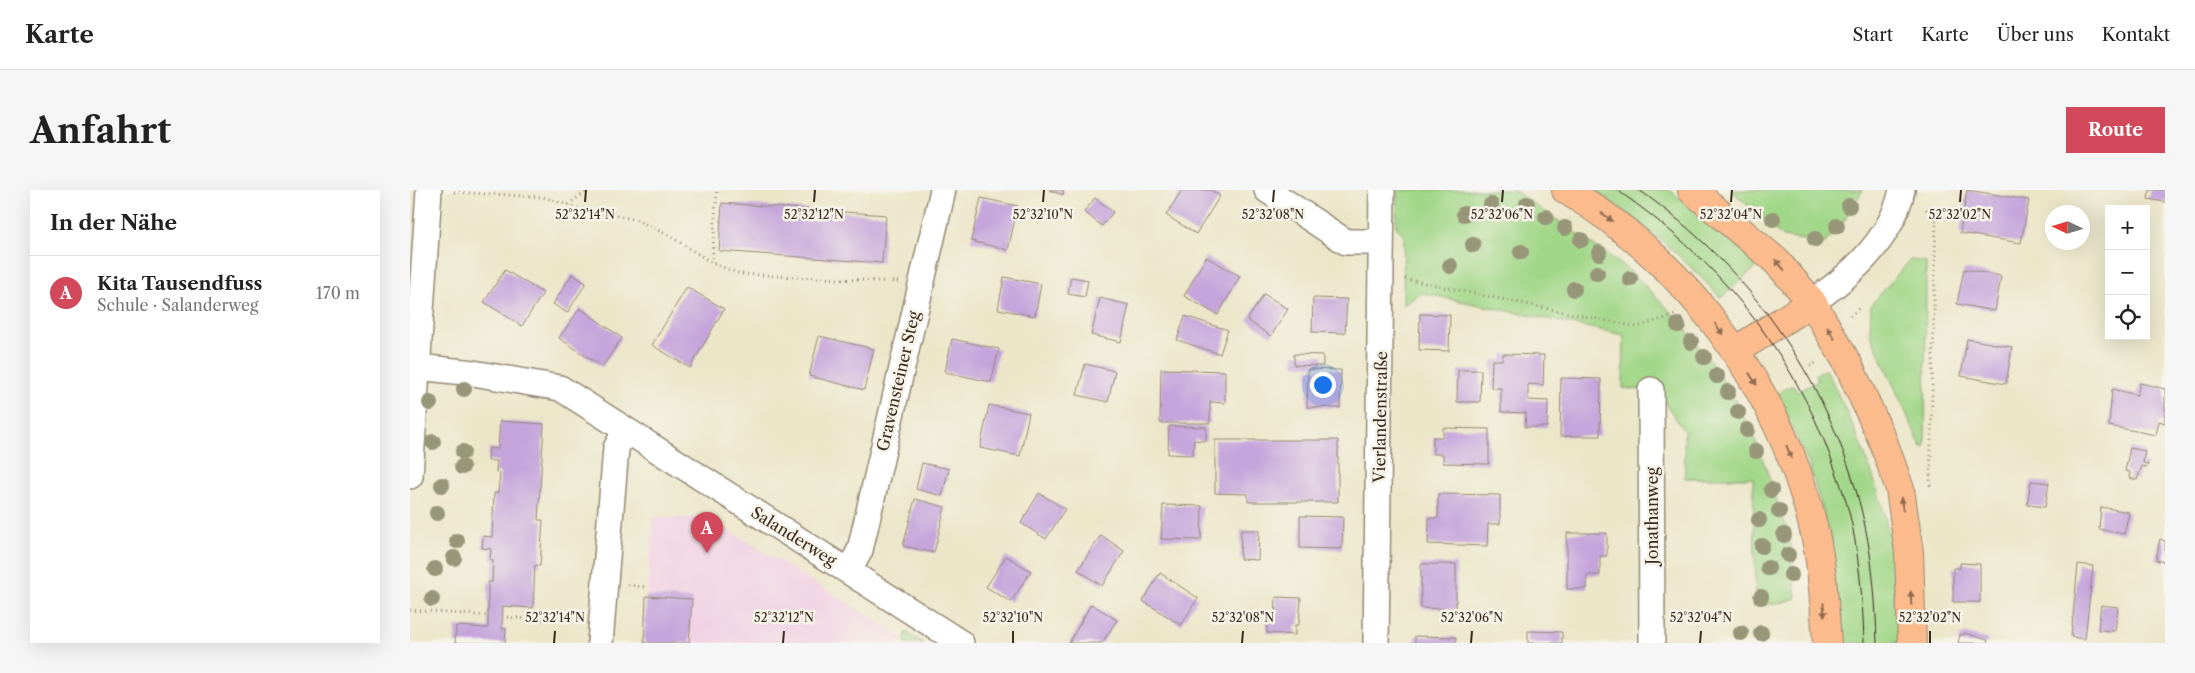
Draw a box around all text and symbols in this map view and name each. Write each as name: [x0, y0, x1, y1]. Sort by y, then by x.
text: Karte: [25, 20, 94, 49]
text: Start: [1853, 24, 1893, 46]
text: Karte: [1921, 24, 1969, 46]
text: Über uns: [1997, 24, 2074, 46]
text: Kontakt: [2102, 24, 2170, 46]
button: Route: [2066, 107, 2165, 153]
text: Anfahrt: [30, 109, 171, 152]
north arrow: [2045, 205, 2090, 250]
map controls: [2105, 205, 2150, 340]
button: +: [2105, 205, 2150, 250]
text: 52°32'14"N: [555, 207, 615, 222]
text: 52°32'12"N: [784, 207, 844, 222]
text: 52°32'10"N: [1013, 207, 1073, 222]
text: 52°32'08"N: [1242, 207, 1304, 222]
text: 52°32'06"N: [1471, 207, 1533, 222]
text: 52°32'04"N: [1700, 207, 1762, 222]
text: 52°32'02"N: [1929, 207, 1991, 222]
text: In der Nähe: [50, 210, 177, 235]
one-way arrow: [1600, 212, 1613, 223]
button: −: [2105, 250, 2150, 295]
one-way arrow: [1774, 259, 1785, 272]
text: Kita Tausendfuss: [97, 272, 262, 295]
text: A: [60, 283, 72, 303]
text: 170 m: [316, 283, 360, 303]
text: Schule · Salanderweg: [97, 295, 258, 315]
button: locate: [2105, 295, 2150, 340]
street label: Gravensteiner Steg: [872, 308, 924, 453]
one-way arrow: [1713, 322, 1724, 335]
one-way arrow: [1826, 326, 1835, 339]
street label: Vierlandenstraße: [1369, 351, 1391, 484]
your location: [1310, 372, 1336, 398]
one-way arrow: [1748, 372, 1758, 386]
one-way arrow: [1785, 445, 1793, 460]
street label: Jonathanweg: [1642, 467, 1662, 568]
one-way arrow: [1898, 496, 1906, 512]
street label: Salanderweg: [748, 502, 841, 570]
pin: A: [691, 512, 723, 553]
one-way arrow: [1906, 589, 1914, 605]
one-way arrow: [1821, 602, 1829, 618]
text: 52°32'14"N: [525, 610, 585, 625]
text: 52°32'12"N: [754, 610, 814, 625]
text: 52°32'10"N: [983, 610, 1043, 625]
text: 52°32'08"N: [1212, 610, 1274, 625]
text: 52°32'06"N: [1441, 610, 1503, 625]
text: 52°32'04"N: [1670, 610, 1732, 625]
text: 52°32'02"N: [1899, 610, 1961, 625]

